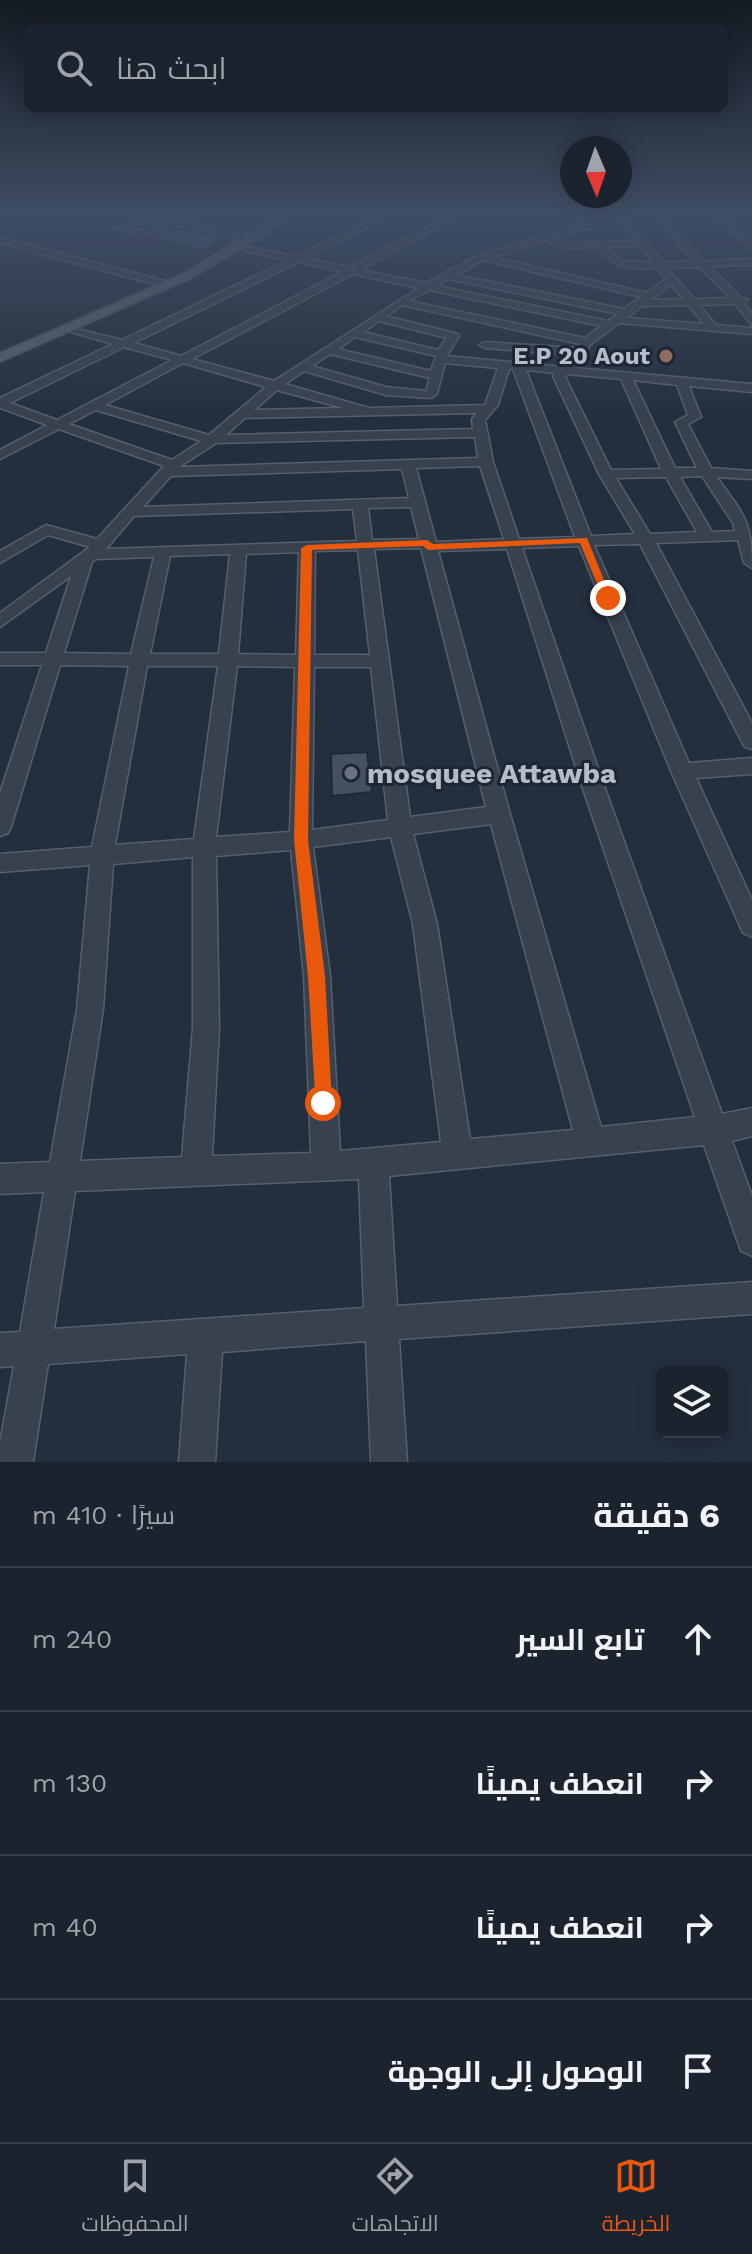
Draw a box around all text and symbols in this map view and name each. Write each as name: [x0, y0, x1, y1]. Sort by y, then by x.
search box: [24, 24, 728, 112]
icon: search: [52, 46, 96, 90]
text: ابحث هنا: [116, 51, 226, 86]
north arrow: [560, 136, 632, 208]
place label: E.P 20 Aout: [513, 342, 651, 370]
marker: E.P 20 Aout: [657, 347, 675, 365]
route end: [590, 580, 626, 616]
place label: mosquee Attawba: [367, 757, 617, 790]
marker: mosquee Attawba: [342, 764, 360, 782]
route start: [305, 1085, 341, 1121]
map controls: [656, 1366, 728, 1438]
button: layers: [656, 1366, 728, 1438]
text: 6 دقيقة: [593, 1495, 720, 1535]
text: سيرًا · 410 m: [32, 1500, 175, 1530]
icon: ahead: [676, 1617, 720, 1661]
text: تابع السير: [516, 1622, 644, 1657]
text: 240 m: [32, 1624, 112, 1654]
icon: right: [676, 1761, 720, 1805]
text: انعطف يمينًا: [475, 1766, 644, 1801]
text: 130 m: [32, 1768, 107, 1798]
icon: right: [676, 1905, 720, 1949]
text: انعطف يمينًا: [475, 1910, 644, 1945]
text: 40 m: [32, 1912, 98, 1942]
icon: arrive: [676, 2049, 720, 2093]
text: الوصول إلى الوجهة: [388, 2054, 644, 2089]
tab: المحفوظات: [82, 2154, 189, 2244]
tab: الاتجاهات: [352, 2154, 439, 2244]
tab: الخريطة: [602, 2154, 670, 2244]

